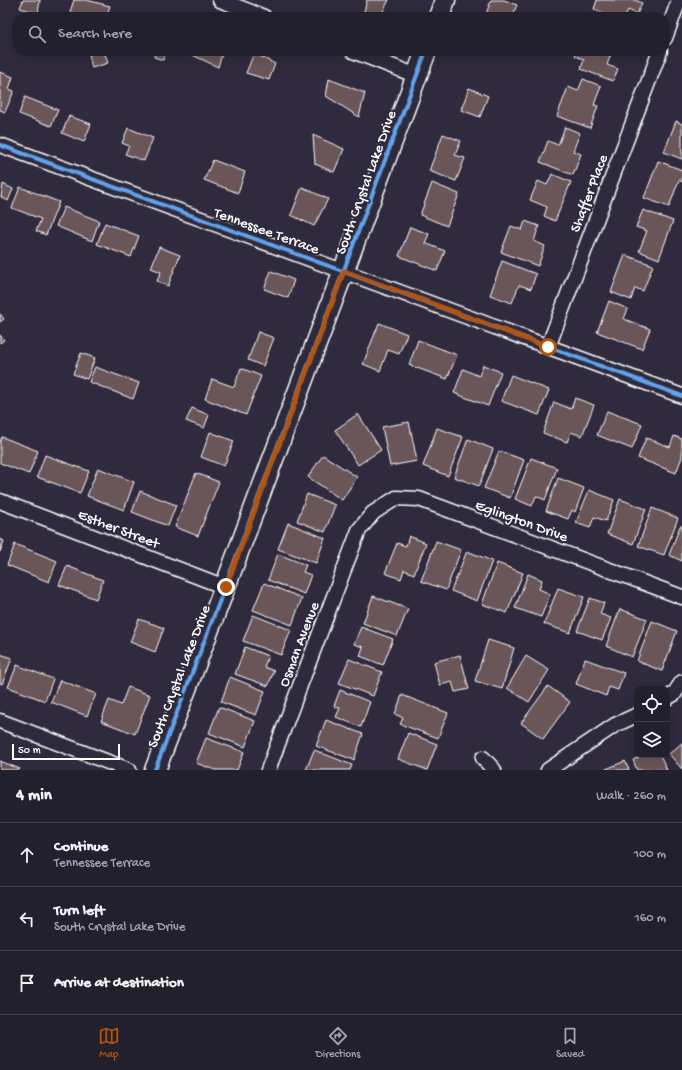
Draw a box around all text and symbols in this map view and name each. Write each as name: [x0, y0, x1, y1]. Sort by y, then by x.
search box: [12, 12, 670, 56]
icon: search: [26, 23, 48, 45]
text: Search here: [58, 25, 132, 43]
street label: South Crystal Lake Drive: [332, 108, 401, 257]
street label: Shaffer Place: [567, 152, 613, 235]
street label: Tennessee Terrace: [210, 204, 322, 259]
route start: [539, 338, 557, 356]
street label: Eglington Drive: [472, 497, 570, 547]
street label: Esther Street: [75, 506, 163, 554]
route end: [217, 578, 235, 596]
street label: Osman Avenue: [275, 600, 324, 690]
street label: South Crystal Lake Drive: [144, 602, 216, 751]
map controls: [634, 686, 670, 758]
button: locate: [634, 686, 670, 722]
button: layers: [634, 722, 670, 758]
scale bar: [12, 742, 120, 761]
text: 50 m: [18, 745, 40, 757]
text: 4 min: [16, 786, 52, 806]
text: Walk · 260 m: [596, 789, 666, 804]
text: Continue: [54, 838, 108, 856]
icon: ahead: [16, 844, 38, 866]
text: 100 m: [634, 847, 666, 862]
text: Tennessee Terrace: [54, 856, 150, 871]
text: Turn left: [54, 902, 105, 920]
icon: left: [16, 908, 38, 930]
text: 160 m: [634, 911, 666, 926]
text: South Crystal Lake Drive: [54, 920, 185, 935]
icon: arrive: [16, 972, 38, 994]
text: Arrive at destination: [54, 974, 184, 992]
tab: Map: [98, 1025, 120, 1061]
tab: Directions: [316, 1025, 360, 1061]
tab: Saved: [556, 1025, 584, 1061]

